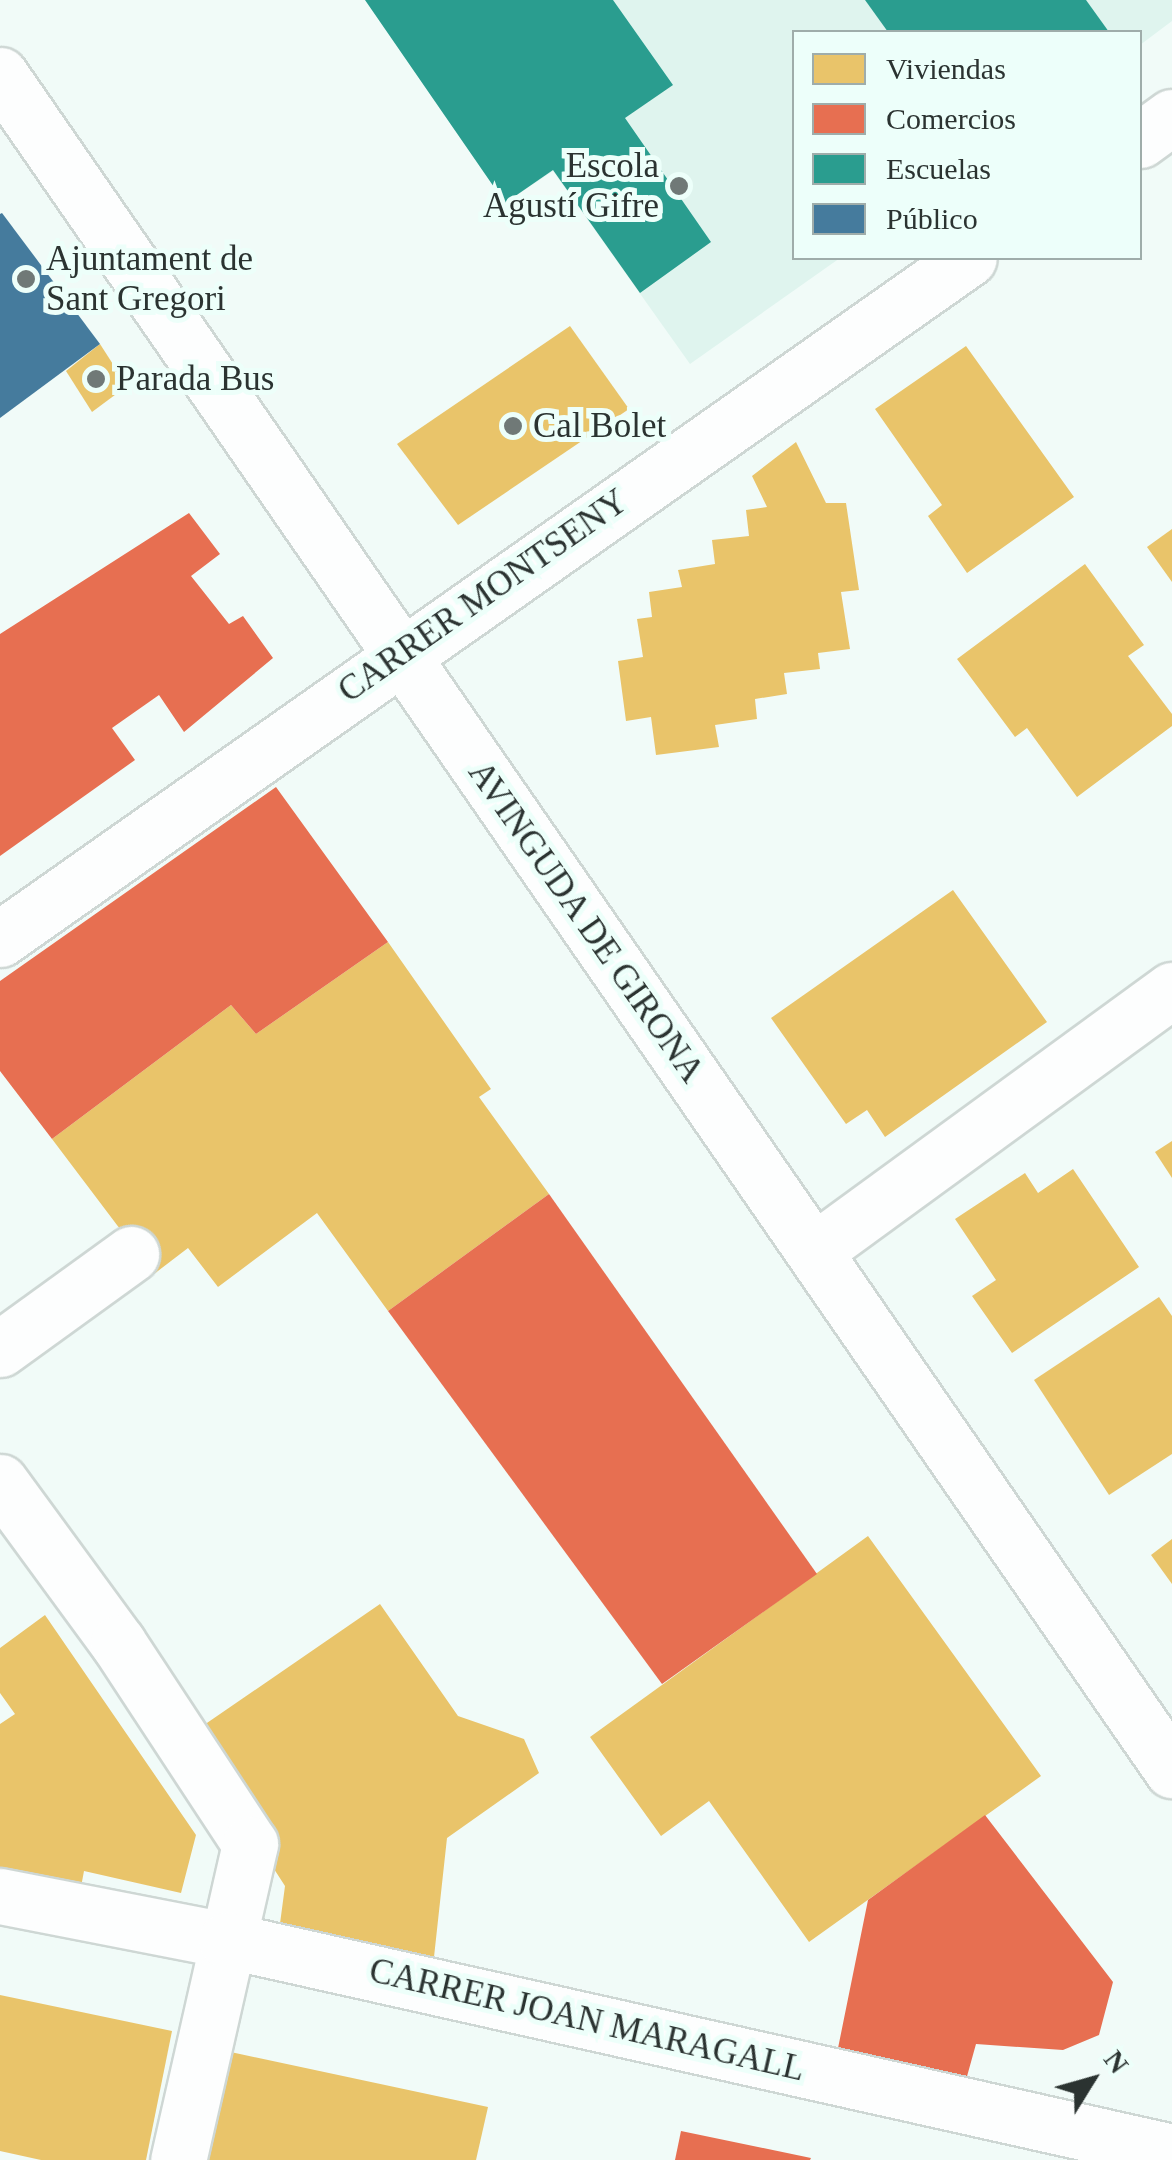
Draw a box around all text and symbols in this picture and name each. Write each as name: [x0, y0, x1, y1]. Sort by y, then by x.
legend: [792, 30, 1142, 260]
text: Viviendas: [886, 52, 1006, 85]
text: Comercios: [886, 102, 1016, 135]
place label: Escola Agustí Gifre: [483, 145, 659, 227]
text: Escuelas: [886, 152, 991, 185]
marker: Escola Agustí Gifre: [668, 175, 690, 197]
text: Público: [886, 202, 978, 235]
place label: Ajuntament de Sant Gregori: [46, 238, 253, 320]
marker: Ajuntament de Sant Gregori: [15, 268, 37, 290]
place label: Parada Bus: [116, 358, 274, 400]
marker: Parada Bus: [85, 368, 107, 390]
place label: Cal Bolet: [533, 405, 666, 447]
marker: Cal Bolet: [502, 415, 524, 437]
street label: CARRER MONTSENY: [330, 480, 636, 712]
street label: AVINGUDA DE GIRONA: [459, 753, 713, 1091]
street label: CARRER JOAN MARAGALL: [365, 1949, 809, 2091]
north arrow: [1042, 2030, 1142, 2130]
text: N: [1098, 2044, 1135, 2079]

